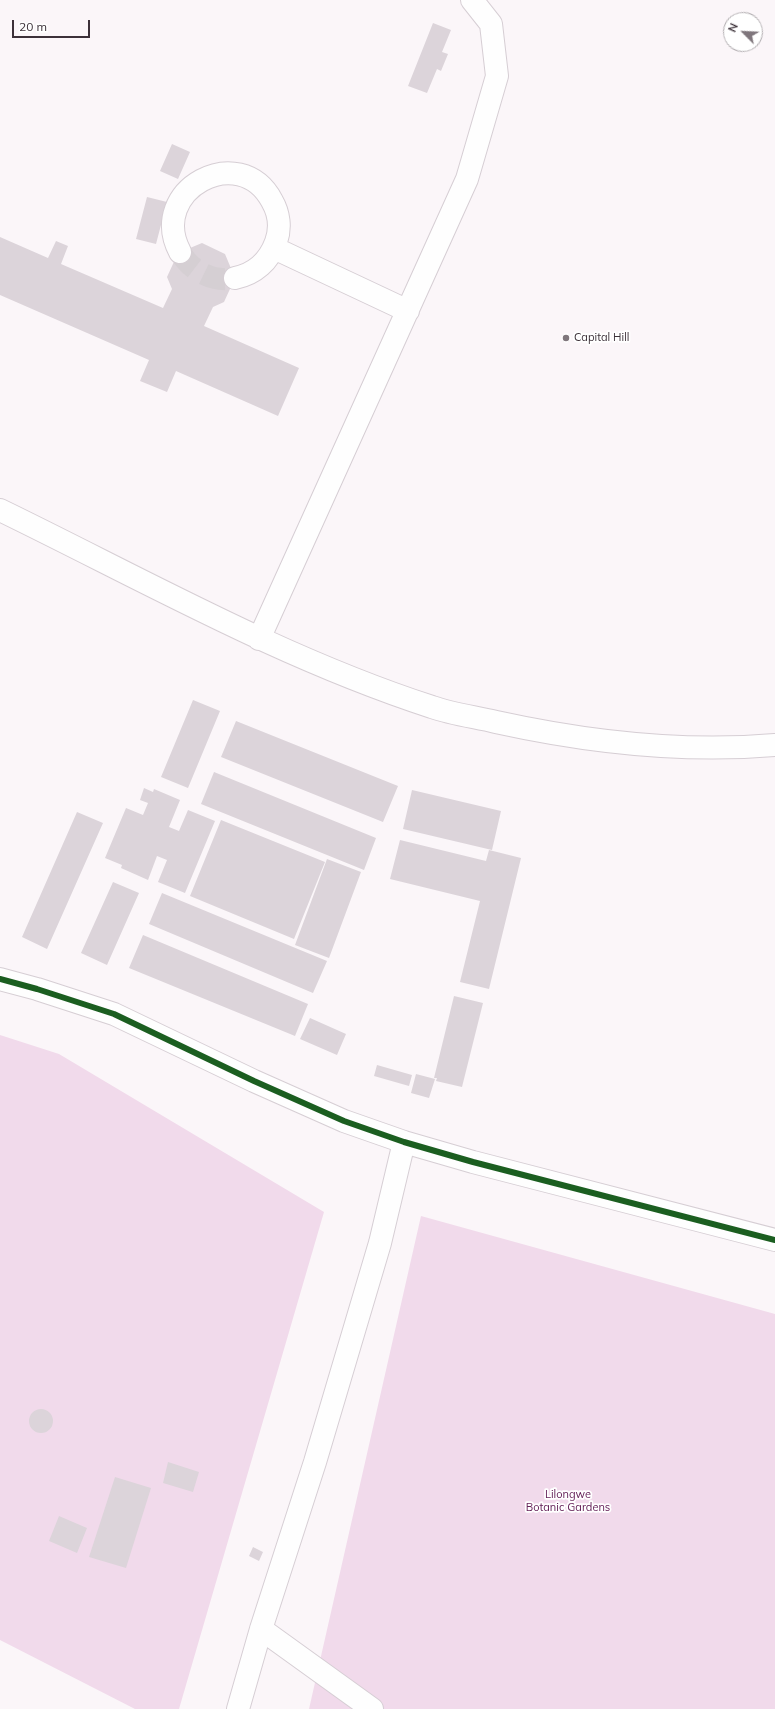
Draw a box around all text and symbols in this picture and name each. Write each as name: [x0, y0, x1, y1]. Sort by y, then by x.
scale bar: [14, 12, 92, 38]
north arrow: [723, 12, 763, 52]
text: 20 m: [19, 19, 47, 34]
text: N: [725, 21, 741, 34]
place label: Capital Hill: [574, 331, 629, 345]
marker: Capital Hill: [561, 333, 571, 343]
park label: Lilongwe Botanic Gardens: [526, 1488, 610, 1514]

